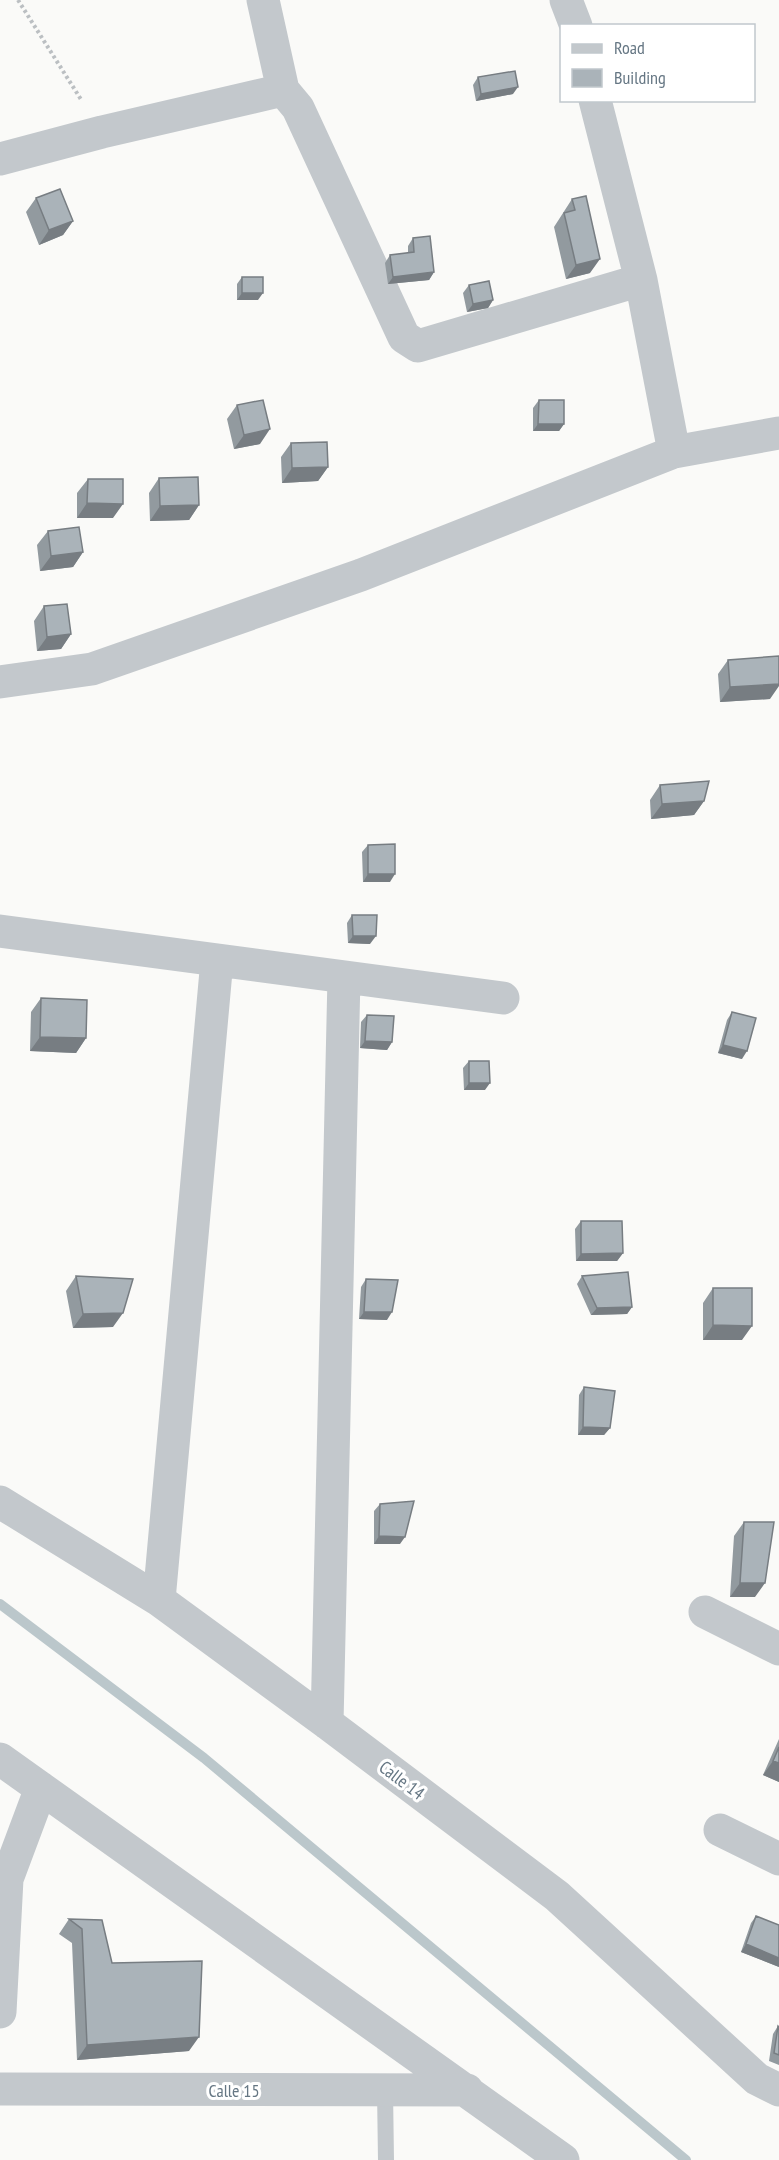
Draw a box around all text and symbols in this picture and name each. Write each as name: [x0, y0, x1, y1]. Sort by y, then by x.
legend: [560, 24, 755, 102]
text: Road: [614, 36, 645, 59]
text: Building: [614, 66, 666, 89]
street label: Calle 14: [375, 1755, 429, 1805]
street label: Calle 15: [208, 2079, 260, 2102]

